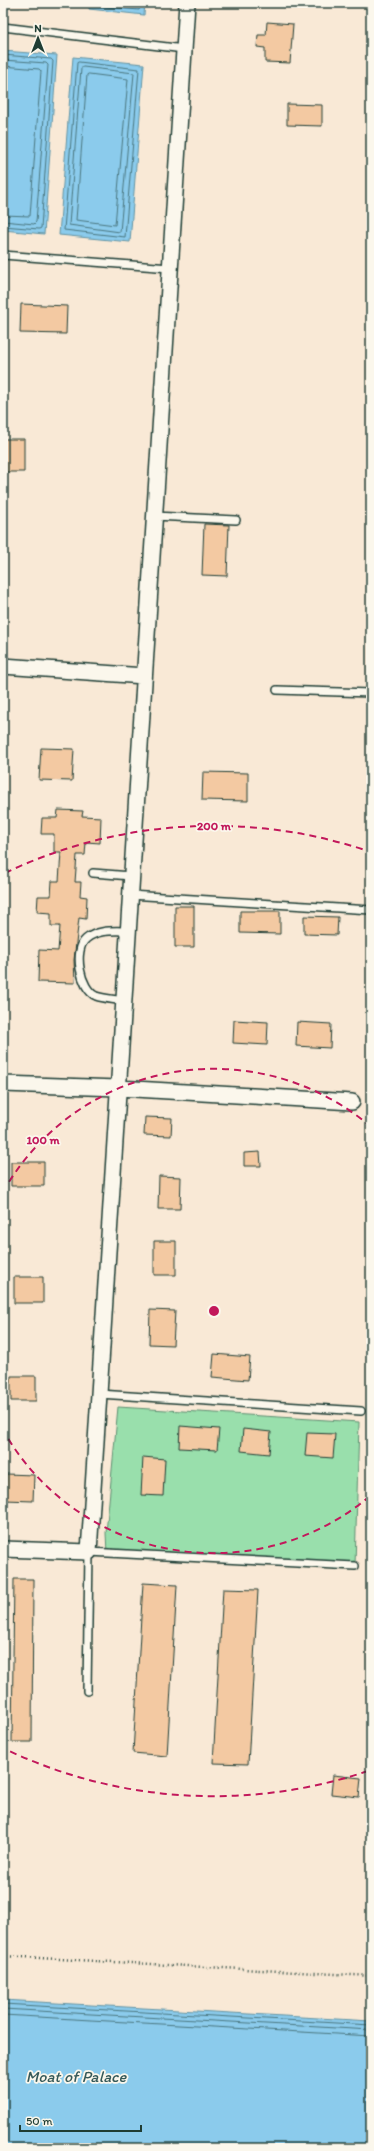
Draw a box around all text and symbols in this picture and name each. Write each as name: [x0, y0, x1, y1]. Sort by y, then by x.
north arrow: [18, 18, 58, 58]
text: N: [34, 22, 42, 35]
text: 200 m: [197, 819, 232, 833]
text: 100 m: [26, 1133, 60, 1147]
centre of rings: [207, 1304, 221, 1318]
water label: Moat of Palace: [26, 2067, 128, 2086]
scale bar: [20, 2107, 141, 2133]
text: 50 m: [26, 2114, 52, 2128]

